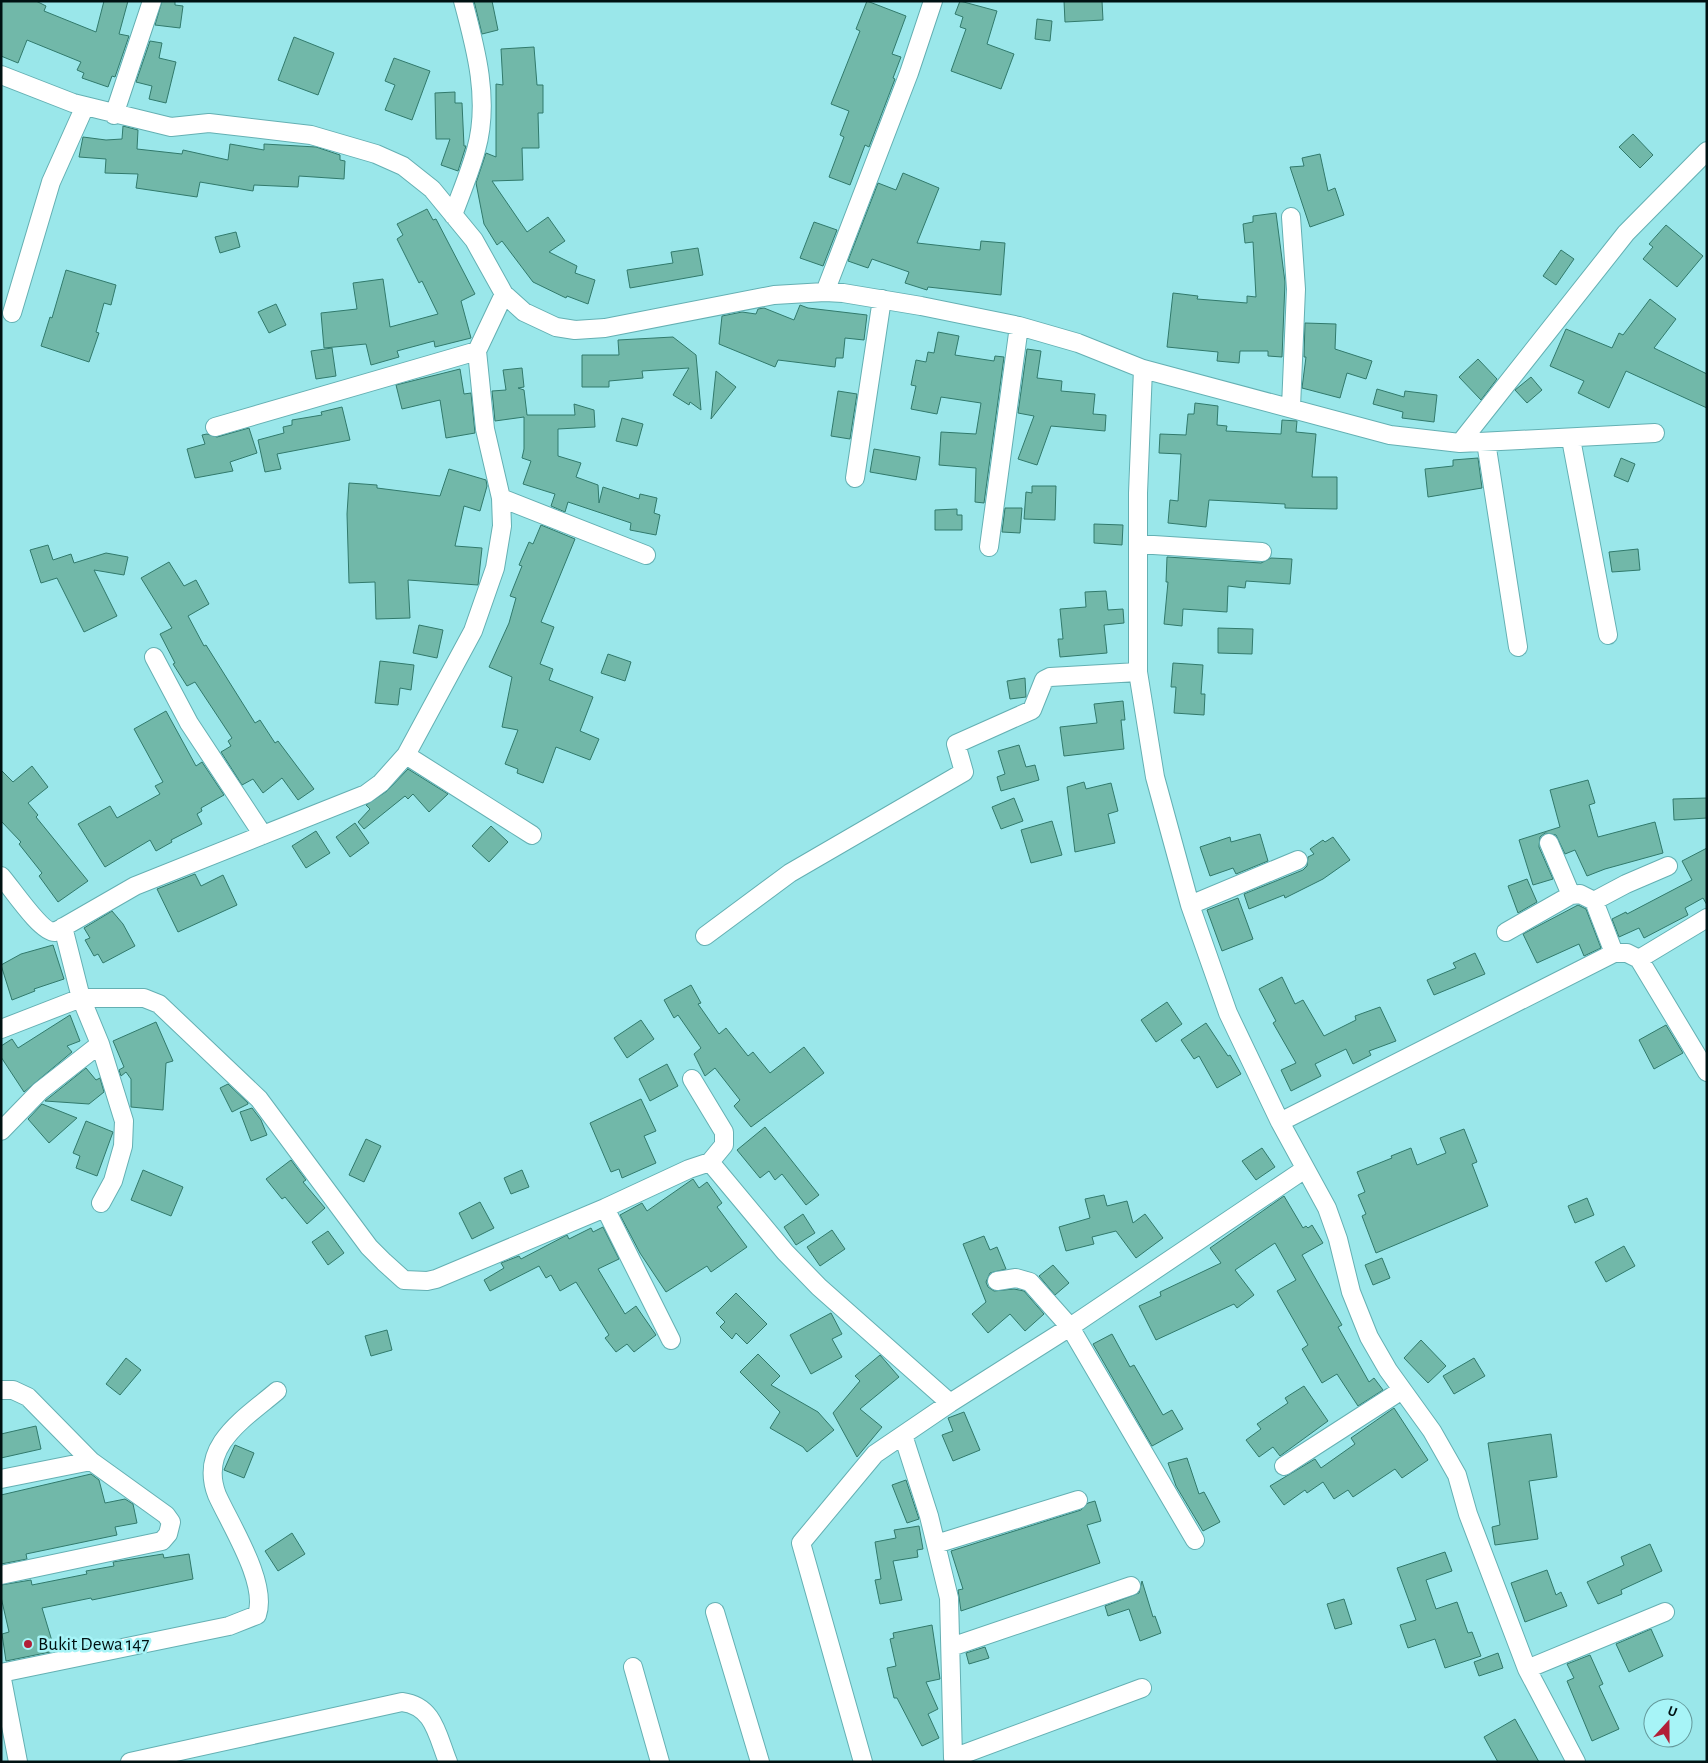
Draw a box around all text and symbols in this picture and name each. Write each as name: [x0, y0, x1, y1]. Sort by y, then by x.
place label: Bukit Dewa 147: [38, 1635, 149, 1654]
marker: Bukit Dewa 147: [22, 1638, 34, 1650]
north arrow: [1643, 1698, 1693, 1748]
text: U: [1666, 1704, 1679, 1720]

